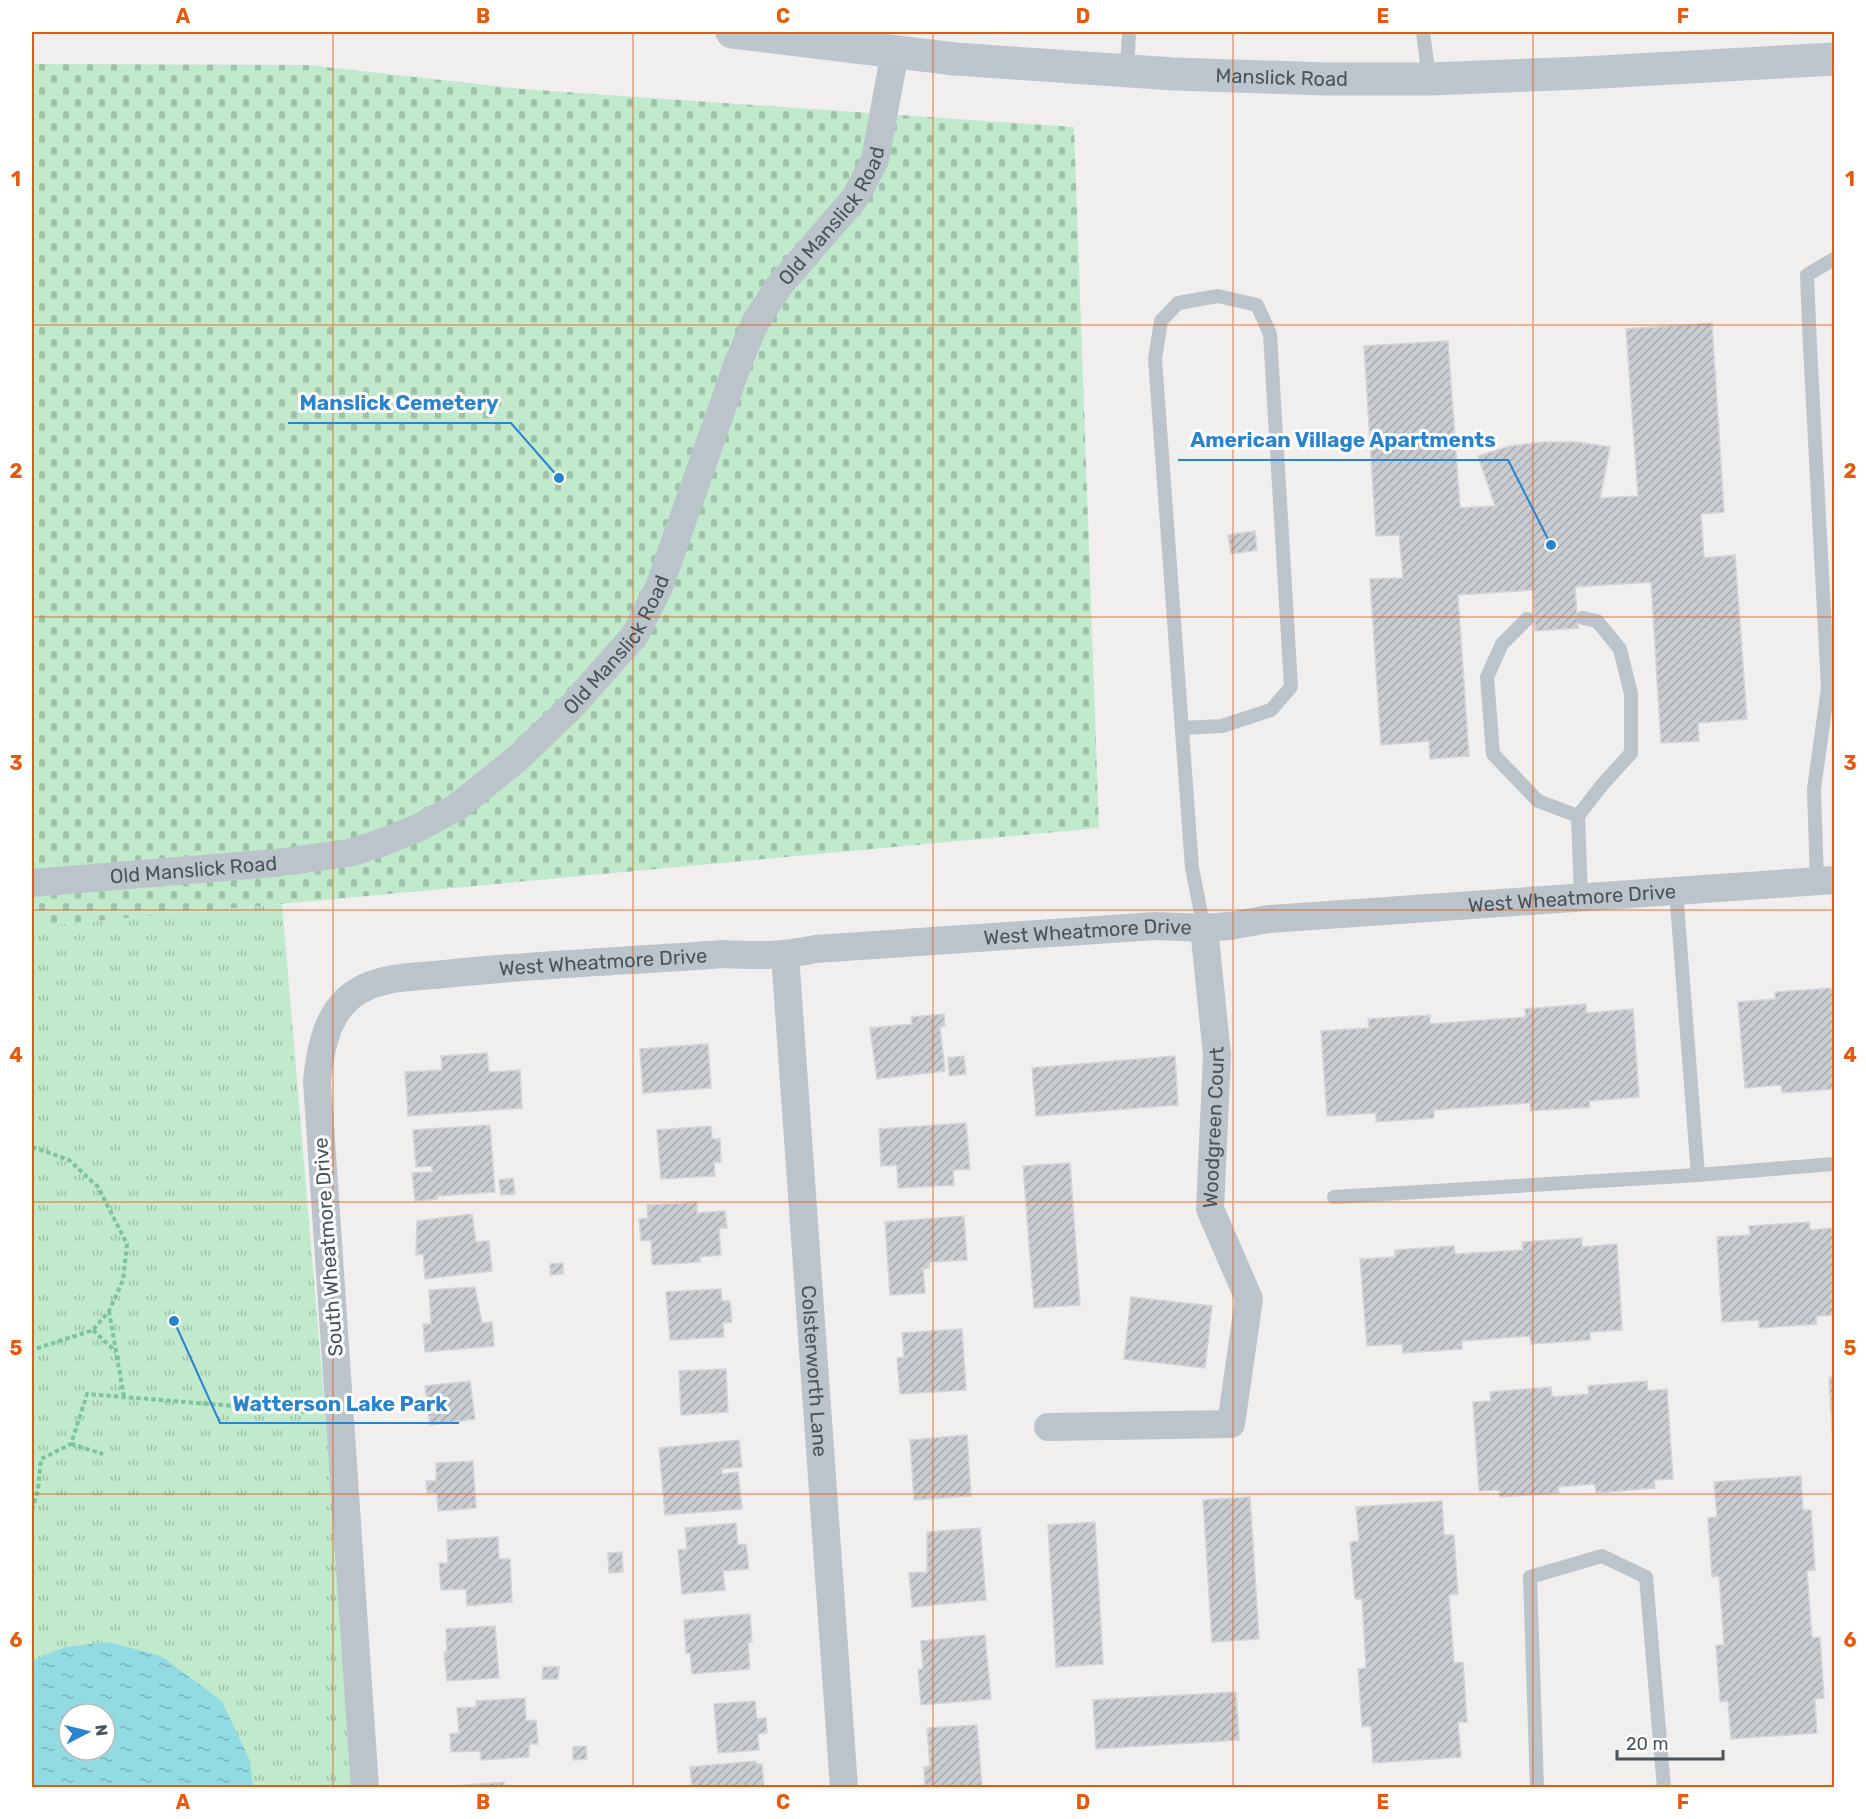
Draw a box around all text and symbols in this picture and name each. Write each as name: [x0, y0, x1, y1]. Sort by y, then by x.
text: A: [176, 4, 191, 28]
text: B: [476, 4, 490, 28]
text: C: [776, 4, 790, 28]
text: D: [1076, 4, 1090, 28]
text: E: [1377, 4, 1389, 28]
text: F: [1677, 4, 1689, 28]
street label: Manslick Road: [1215, 63, 1348, 91]
street label: Old Manslick Road: [773, 145, 889, 290]
text: 1: [11, 167, 21, 191]
text: 1: [1845, 167, 1855, 191]
callout: Manslick Cemetery: [288, 384, 511, 423]
text: Manslick Cemetery: [299, 390, 499, 415]
callout: American Village Apartments: [1178, 421, 1508, 460]
text: American Village Apartments: [1190, 427, 1496, 452]
text: 2: [10, 459, 23, 483]
text: 2: [1844, 459, 1857, 483]
street label: Old Manslick Road: [558, 572, 674, 720]
text: 3: [9, 751, 23, 775]
text: 3: [1843, 751, 1857, 775]
street label: Old Manslick Road: [109, 851, 278, 889]
street label: West Wheatmore Drive: [1467, 879, 1677, 917]
street label: West Wheatmore Drive: [983, 914, 1192, 950]
street label: West Wheatmore Drive: [498, 943, 708, 981]
text: 4: [9, 1043, 23, 1067]
text: 4: [1843, 1043, 1857, 1067]
street label: Woodgreen Court: [1198, 1045, 1229, 1209]
street label: South Wheatmore Drive: [308, 1137, 348, 1357]
street label: Colsterworth Lane: [796, 1284, 833, 1458]
text: 5: [10, 1336, 23, 1360]
text: 5: [1844, 1336, 1857, 1360]
callout: Watterson Lake Park: [220, 1384, 459, 1423]
text: Watterson Lake Park: [232, 1391, 448, 1416]
text: 6: [9, 1628, 23, 1652]
text: 6: [1843, 1628, 1857, 1652]
north arrow: [57, 1702, 117, 1762]
text: N: [91, 1723, 112, 1737]
scale bar: [1617, 1723, 1724, 1761]
text: 20 m: [1626, 1733, 1668, 1755]
text: A: [176, 1790, 191, 1814]
text: B: [476, 1790, 490, 1814]
text: C: [776, 1790, 790, 1814]
text: D: [1076, 1790, 1090, 1814]
text: E: [1377, 1790, 1389, 1814]
text: F: [1677, 1790, 1689, 1814]

